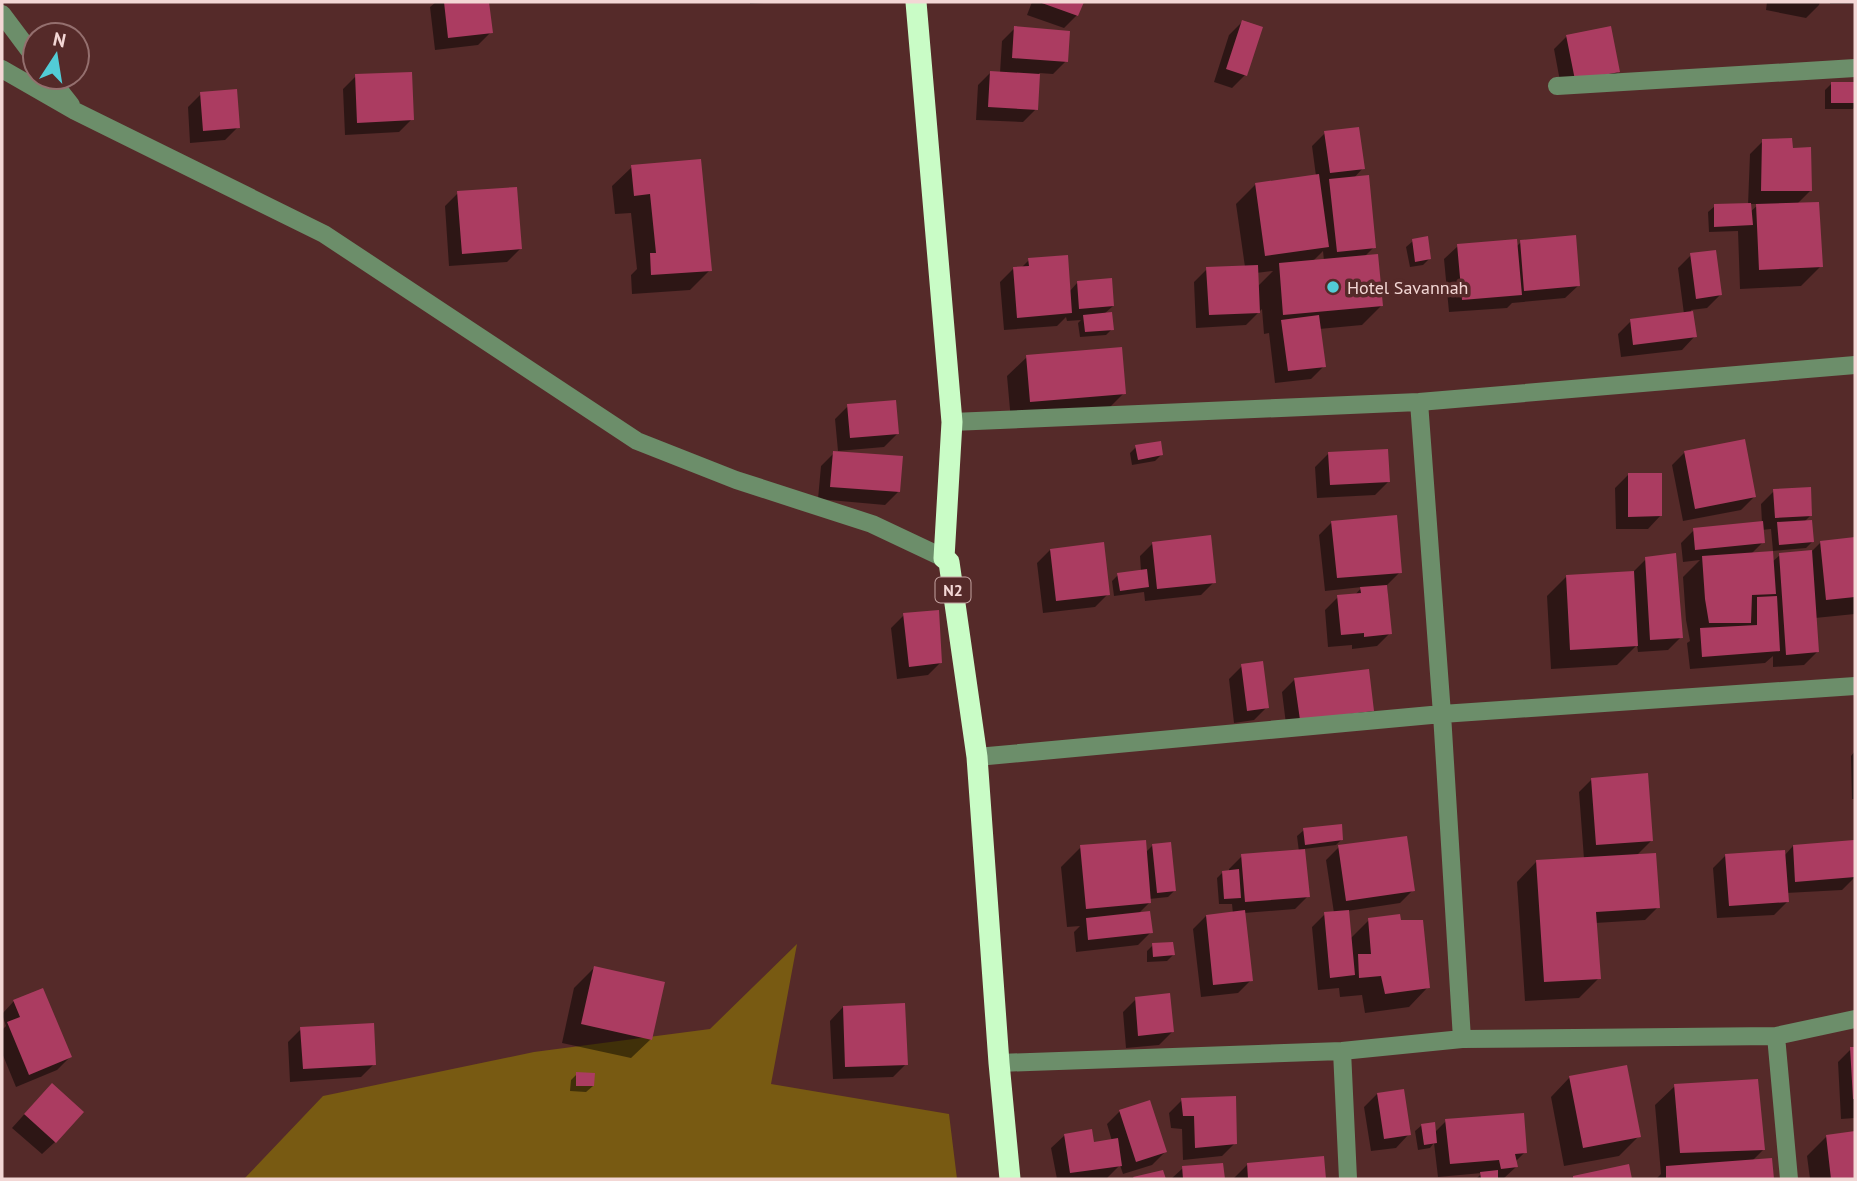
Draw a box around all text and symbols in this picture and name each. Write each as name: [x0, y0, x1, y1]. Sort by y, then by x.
north arrow: [21, 21, 91, 91]
text: N: [51, 26, 68, 52]
place label: Hotel Savannah: [1347, 276, 1468, 299]
marker: Hotel Savannah: [1325, 279, 1341, 295]
road number: N2: [936, 578, 970, 603]

